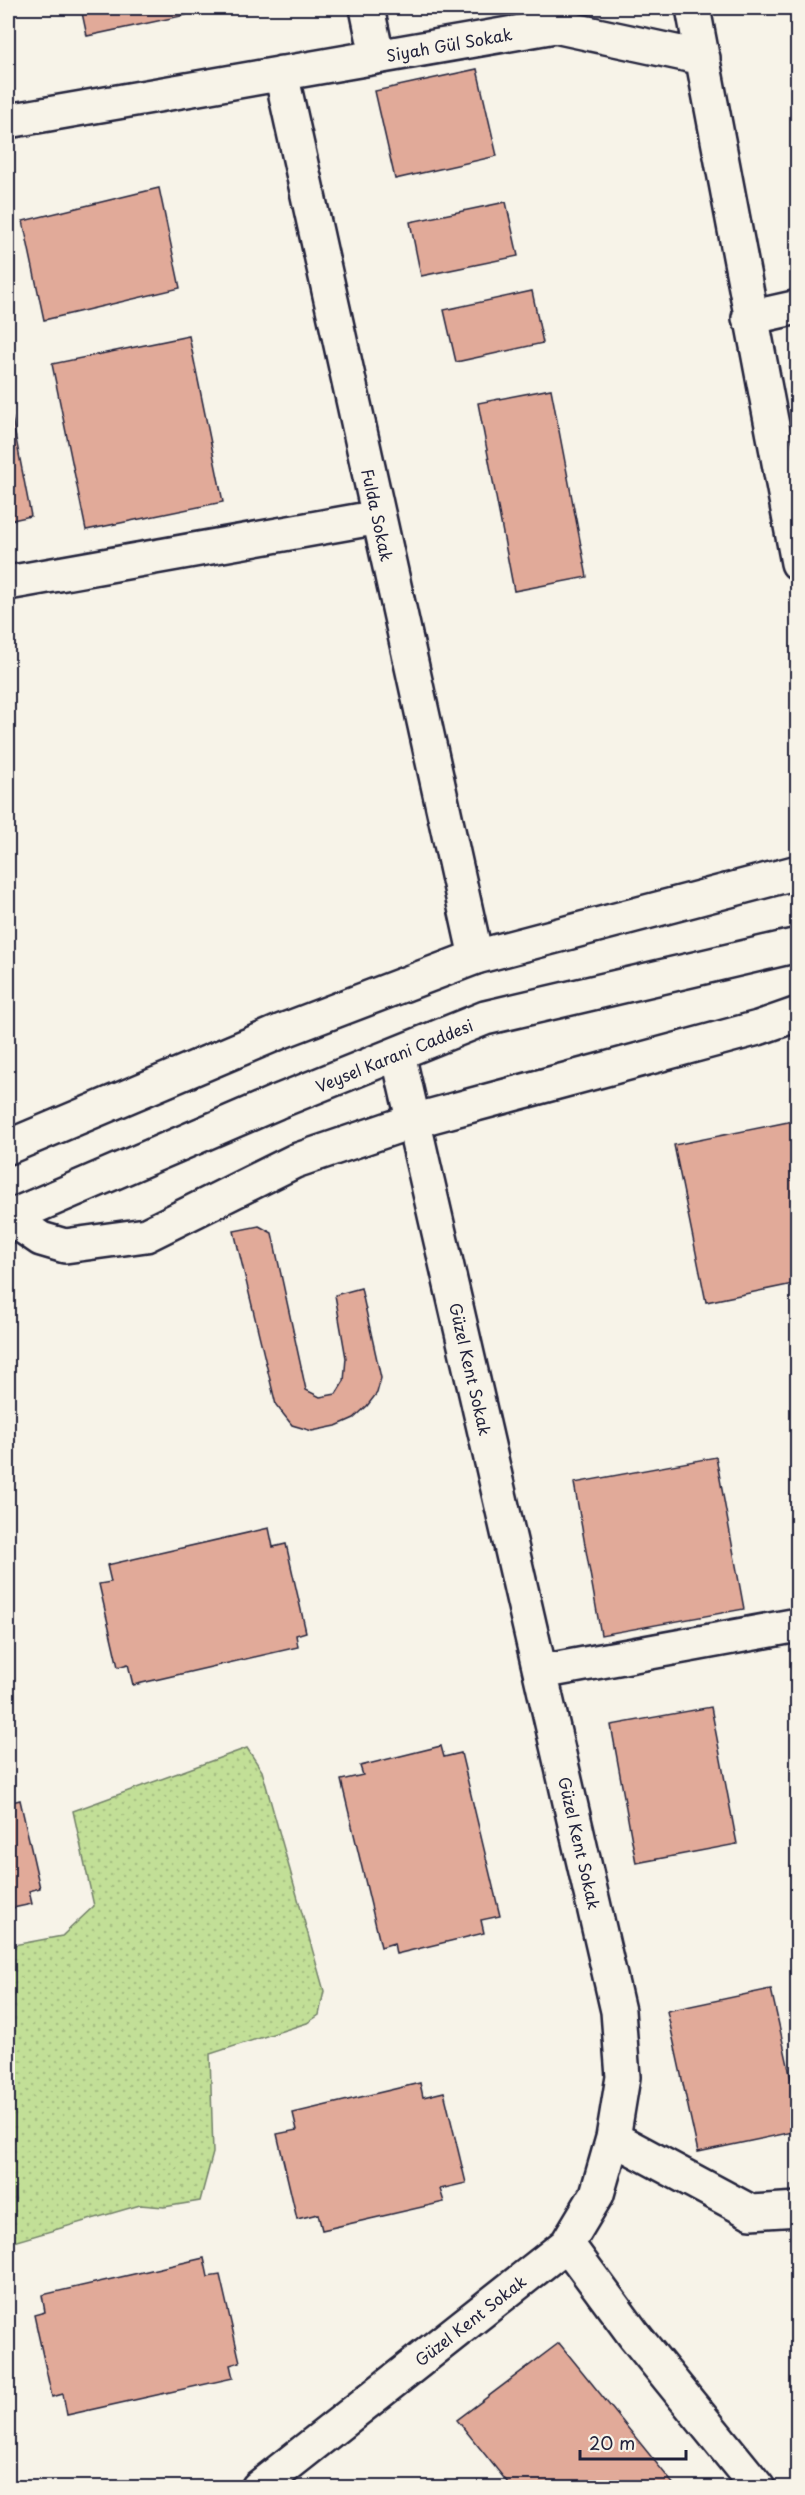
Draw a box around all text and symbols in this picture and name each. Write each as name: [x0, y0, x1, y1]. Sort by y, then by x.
street label: Siyah Gül Sokak: [384, 21, 514, 67]
street label: Fulda Sokak: [356, 466, 400, 564]
street label: Veysel Karani Caddesi: [312, 1012, 476, 1098]
street label: Güzel Kent Sokak: [444, 1300, 498, 1438]
street label: Güzel Kent Sokak: [553, 1774, 607, 1912]
street label: Güzel Kent Sokak: [409, 2269, 531, 2371]
scale bar: [580, 2423, 686, 2461]
text: 20 m: [589, 2429, 635, 2456]

